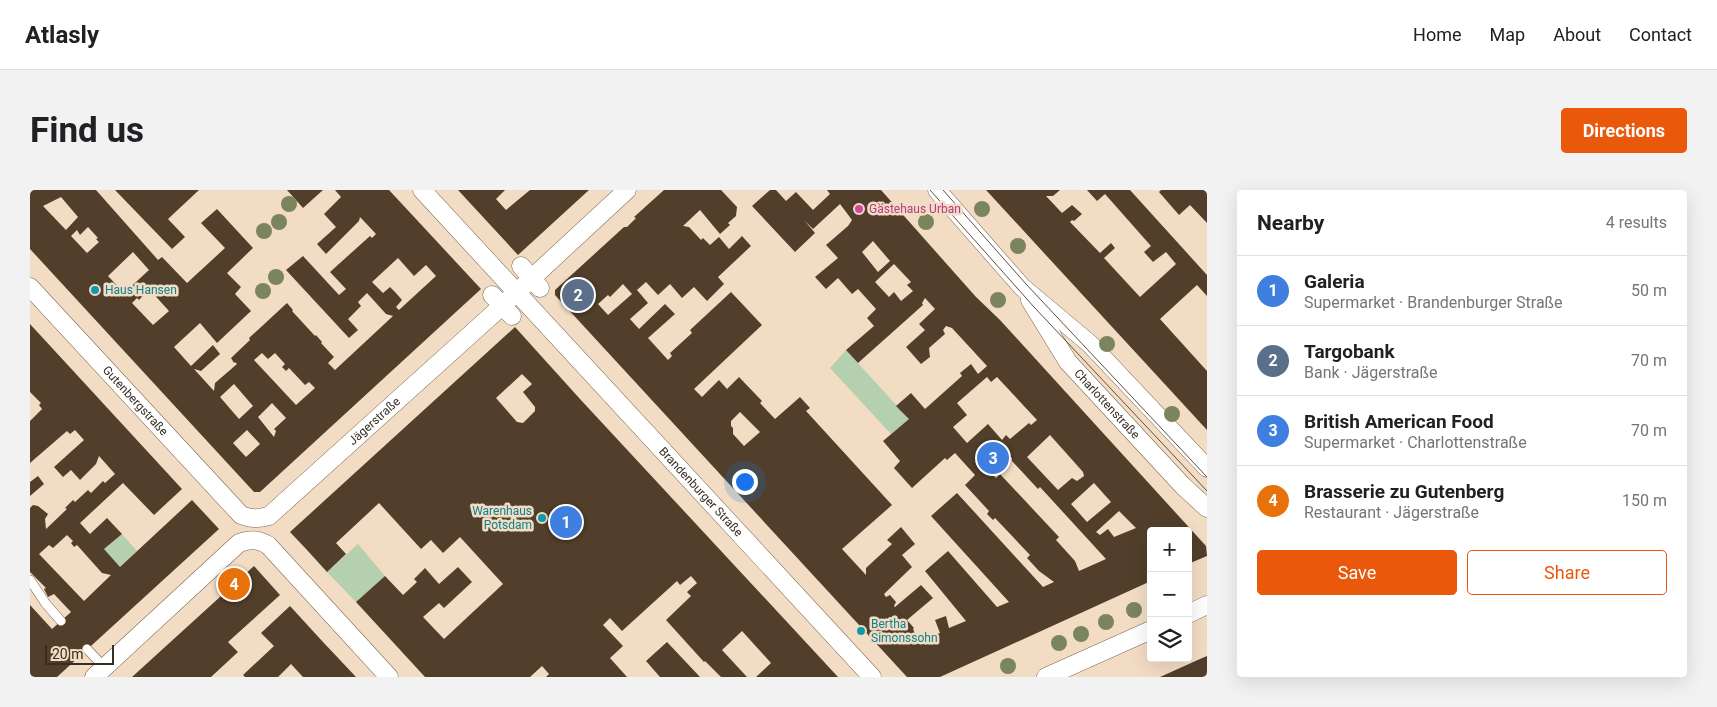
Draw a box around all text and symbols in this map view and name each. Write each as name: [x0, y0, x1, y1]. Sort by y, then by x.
text: Atlasly: [25, 21, 99, 49]
text: Home: [1413, 24, 1462, 45]
text: Map: [1490, 24, 1525, 45]
text: About: [1553, 24, 1601, 45]
text: Contact: [1629, 24, 1692, 45]
button: Directions: [1561, 108, 1687, 153]
text: Find us: [30, 110, 144, 151]
place label: Gästehaus Urban: [869, 202, 961, 216]
marker: Gästehaus Urban: [853, 203, 865, 215]
text: Nearby: [1257, 211, 1324, 235]
text: 4 results: [1606, 213, 1667, 232]
text: Galeria: [1304, 270, 1365, 293]
pin: 2: [562, 276, 594, 314]
text: 1: [1268, 281, 1278, 300]
text: 50 m: [1631, 281, 1667, 300]
place label: Haus Hansen: [105, 283, 177, 297]
marker: Haus Hansen: [89, 284, 101, 296]
text: Supermarket · Brandenburger Straße: [1304, 293, 1563, 312]
text: Targobank: [1304, 340, 1395, 363]
text: 2: [1268, 351, 1278, 370]
text: 70 m: [1631, 351, 1667, 370]
street label: Gutenbergstraße: [100, 363, 171, 438]
text: Bank · Jägerstraße: [1304, 363, 1437, 382]
street label: Charlottenstraße: [1071, 366, 1143, 442]
street label: Jägerstraße: [346, 394, 403, 448]
text: British American Food: [1304, 410, 1494, 433]
text: 3: [1268, 421, 1278, 440]
text: 70 m: [1631, 421, 1667, 440]
text: Supermarket · Charlottenstraße: [1304, 433, 1527, 452]
pin: 3: [977, 439, 1009, 477]
street label: Brandenburger Straße: [656, 444, 746, 539]
your location: [732, 469, 758, 495]
text: Brasserie zu Gutenberg: [1304, 480, 1504, 503]
text: 4: [1268, 491, 1278, 510]
text: 150 m: [1622, 491, 1667, 510]
pin: 1: [550, 503, 582, 541]
text: Restaurant · Jägerstraße: [1304, 503, 1479, 522]
place label: Warenhaus Potsdam: [472, 504, 532, 532]
marker: Warenhaus Potsdam: [536, 512, 548, 524]
map controls: [1147, 527, 1192, 662]
button: +: [1147, 527, 1192, 572]
button: Save: [1257, 550, 1457, 595]
button: Share: [1467, 550, 1667, 595]
pin: 4: [218, 565, 250, 603]
button: −: [1147, 572, 1192, 617]
place label: Bertha Simonssohn: [871, 617, 938, 645]
button: layers: [1147, 617, 1192, 662]
marker: Bertha Simonssohn: [855, 625, 867, 637]
scale bar: [45, 642, 114, 665]
text: 20 m: [52, 646, 84, 662]

